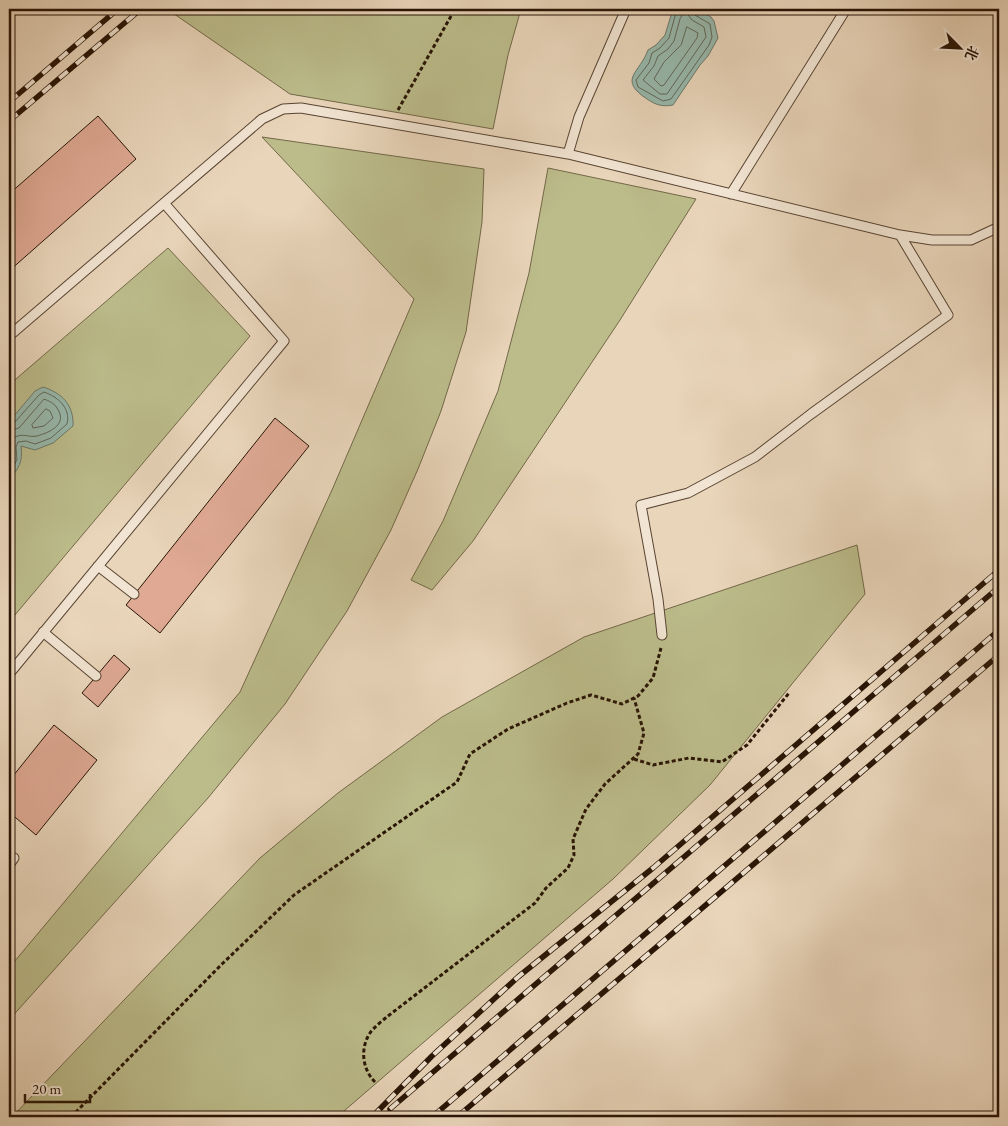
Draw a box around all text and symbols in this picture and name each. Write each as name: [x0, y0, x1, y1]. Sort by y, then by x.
north arrow: [936, 22, 986, 72]
text: 北: [961, 43, 983, 63]
scale bar: [25, 1071, 90, 1103]
text: 20 m: [32, 1079, 61, 1098]

